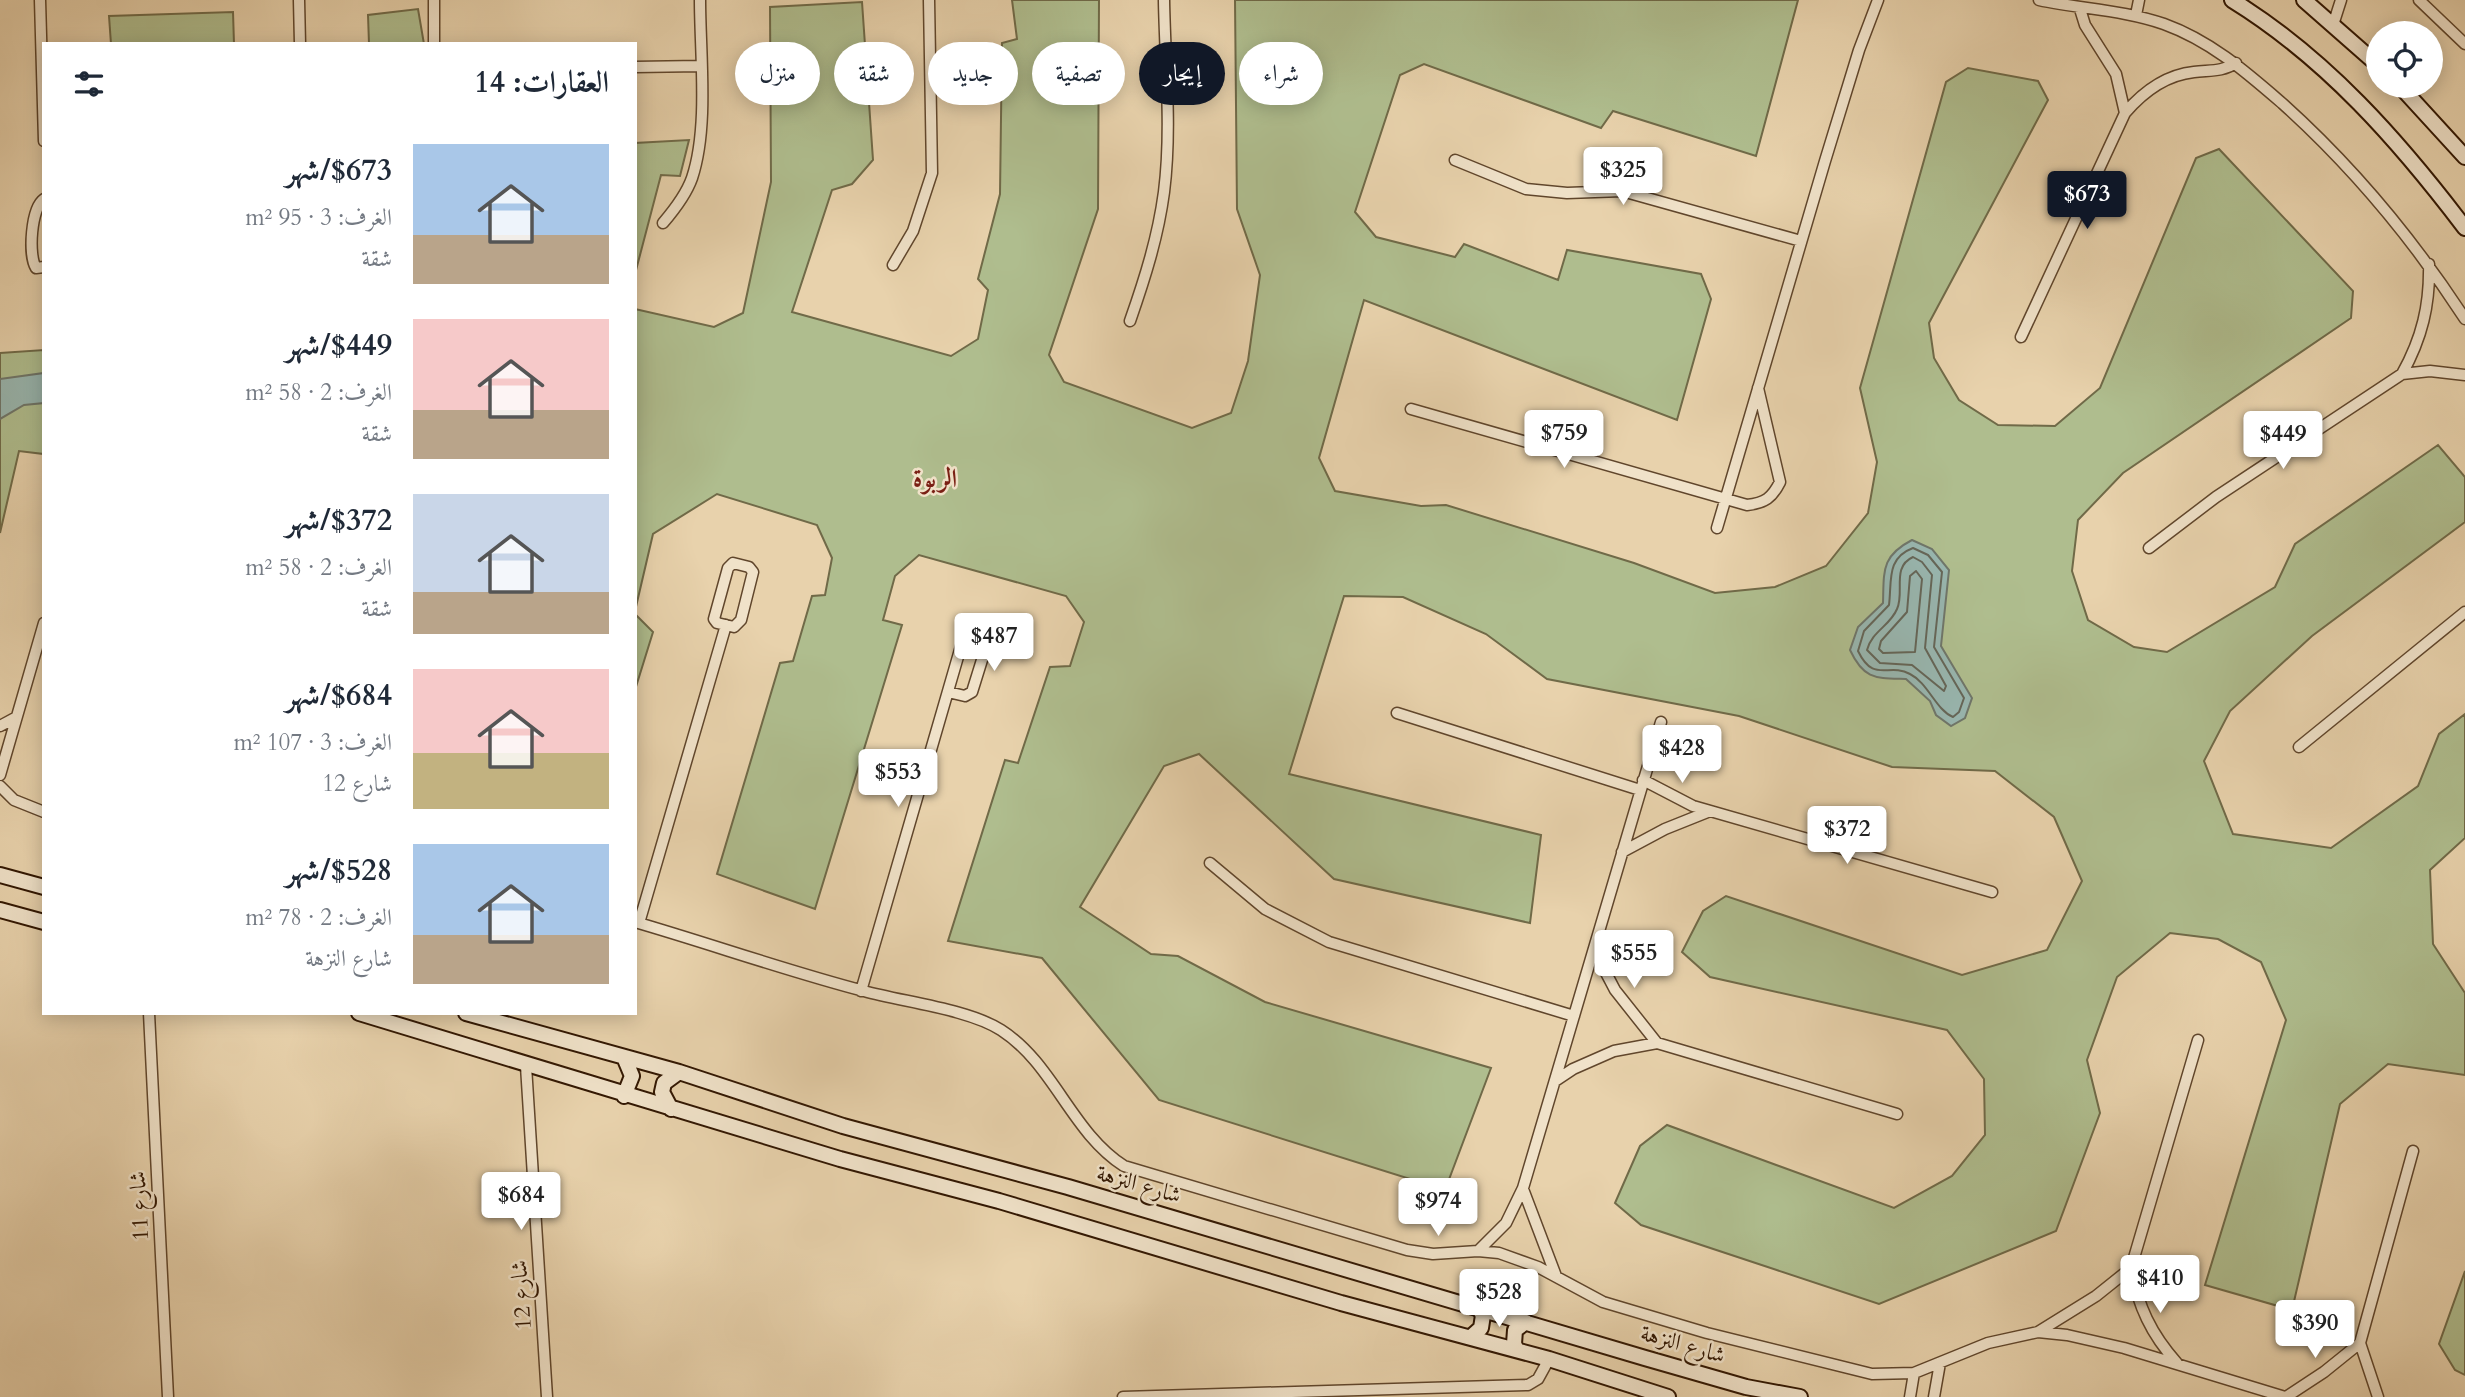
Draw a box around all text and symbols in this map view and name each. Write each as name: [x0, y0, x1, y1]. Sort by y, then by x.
map controls: [2366, 21, 2443, 98]
button: locate: [2366, 21, 2443, 98]
chip: منزل: [735, 42, 820, 105]
chip: شقة: [834, 42, 914, 105]
chip: جديد: [928, 42, 1018, 105]
chip: تصفية: [1032, 42, 1125, 105]
chip: إيجار: [1139, 42, 1225, 105]
chip: شراء: [1239, 42, 1323, 105]
text: العقارات: 14: [474, 62, 609, 103]
icon: filters: [70, 65, 108, 103]
pin: $325: [1582, 148, 1664, 207]
text: $673/شهر: [286, 150, 392, 191]
text: $325: [1599, 154, 1647, 185]
icon: home: [469, 172, 553, 256]
pin: $673: [2046, 172, 2128, 231]
text: $673: [2063, 178, 2111, 209]
text: الغرف: 3 · 95 m²: [245, 202, 392, 233]
text: شقة: [362, 243, 392, 274]
text: $449/شهر: [286, 325, 392, 366]
icon: home: [469, 347, 553, 431]
text: الغرف: 2 · 58 m²: [245, 377, 392, 408]
pin: $759: [1523, 410, 1605, 470]
pin: $449: [2242, 412, 2324, 471]
text: $759: [1540, 417, 1588, 448]
text: شقة: [362, 418, 392, 449]
text: $449: [2259, 418, 2307, 449]
district label: الربوة: [913, 461, 957, 496]
text: $372/شهر: [286, 500, 392, 541]
icon: home: [469, 522, 553, 606]
text: الغرف: 2 · 58 m²: [245, 552, 392, 583]
text: شقة: [362, 593, 392, 624]
pin: $487: [953, 614, 1035, 673]
text: $487: [970, 620, 1018, 651]
text: $684/شهر: [286, 675, 392, 716]
icon: home: [469, 697, 553, 781]
pin: $428: [1641, 726, 1723, 785]
text: الغرف: 3 · 107 m²: [233, 727, 392, 758]
text: $428: [1658, 732, 1706, 763]
pin: $553: [857, 750, 939, 809]
text: $553: [874, 756, 922, 787]
text: شارع 12: [322, 768, 392, 799]
pin: $372: [1806, 806, 1888, 866]
text: $372: [1823, 813, 1871, 844]
text: $528/شهر: [286, 850, 392, 891]
icon: home: [469, 872, 553, 956]
text: الغرف: 2 · 78 m²: [245, 902, 392, 933]
pin: $555: [1593, 930, 1675, 990]
text: $555: [1610, 937, 1658, 968]
text: شارع النزهة: [305, 943, 392, 974]
street label: شارع النزهة: [1092, 1157, 1185, 1215]
street label: شارع 11: [122, 1170, 160, 1242]
pin: $684: [480, 1172, 562, 1232]
pin: $974: [1397, 1178, 1479, 1238]
text: $684: [497, 1179, 545, 1210]
text: $974: [1414, 1185, 1462, 1216]
pin: $410: [2119, 1256, 2201, 1315]
street label: شارع 12: [503, 1259, 543, 1331]
text: $410: [2136, 1262, 2184, 1293]
pin: $528: [1458, 1270, 1540, 1329]
text: $528: [1475, 1276, 1523, 1307]
pin: $390: [2274, 1300, 2356, 1360]
text: $390: [2291, 1307, 2339, 1338]
street label: شارع النزهة: [1636, 1317, 1729, 1375]

